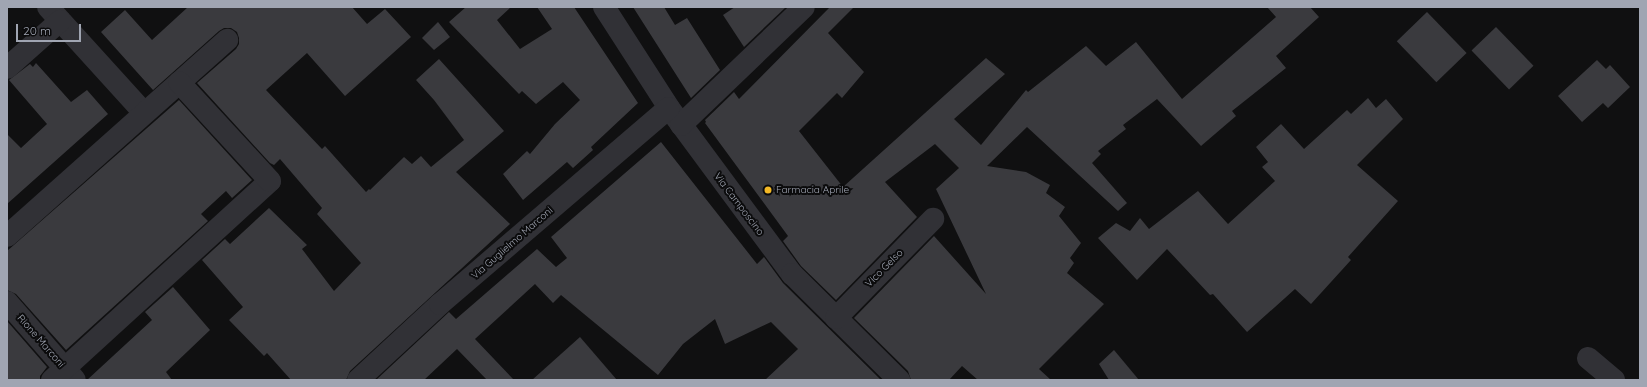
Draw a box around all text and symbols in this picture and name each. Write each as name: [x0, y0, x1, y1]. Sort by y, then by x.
scale bar: [18, 16, 83, 42]
text: 20 m: [23, 23, 51, 38]
street label: Via Camposcino: [712, 170, 766, 238]
place label: Farmacia Aprile: [776, 184, 849, 196]
marker: Farmacia Aprile: [763, 185, 773, 195]
street label: Via Guglielmo Marconi: [469, 204, 555, 282]
street label: Vico Gelso: [863, 247, 905, 289]
street label: Rione Marconi: [15, 312, 67, 370]

